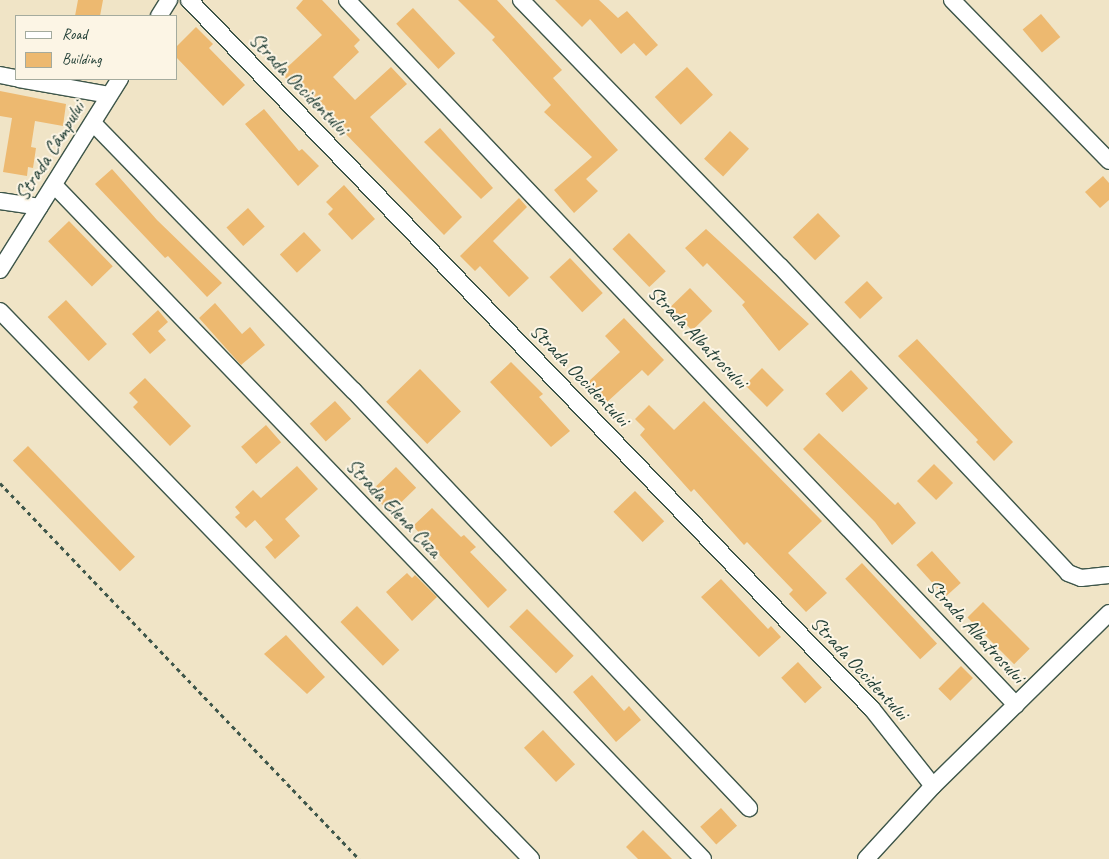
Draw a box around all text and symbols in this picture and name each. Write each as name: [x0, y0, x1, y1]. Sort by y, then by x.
legend: [15, 15, 178, 80]
text: Road: [62, 25, 87, 44]
street label: Strada Occidentului: [244, 28, 354, 140]
text: Building: [62, 50, 101, 69]
street label: Strada Câmpului: [10, 97, 90, 205]
street label: Strada Albatrosului: [643, 281, 753, 393]
street label: Strada Occidentului: [525, 319, 635, 431]
street label: Strada Elena Cuza: [341, 454, 447, 562]
street label: Strada Albatrosului: [922, 574, 1030, 688]
street label: Strada Occidentului: [806, 611, 914, 725]

